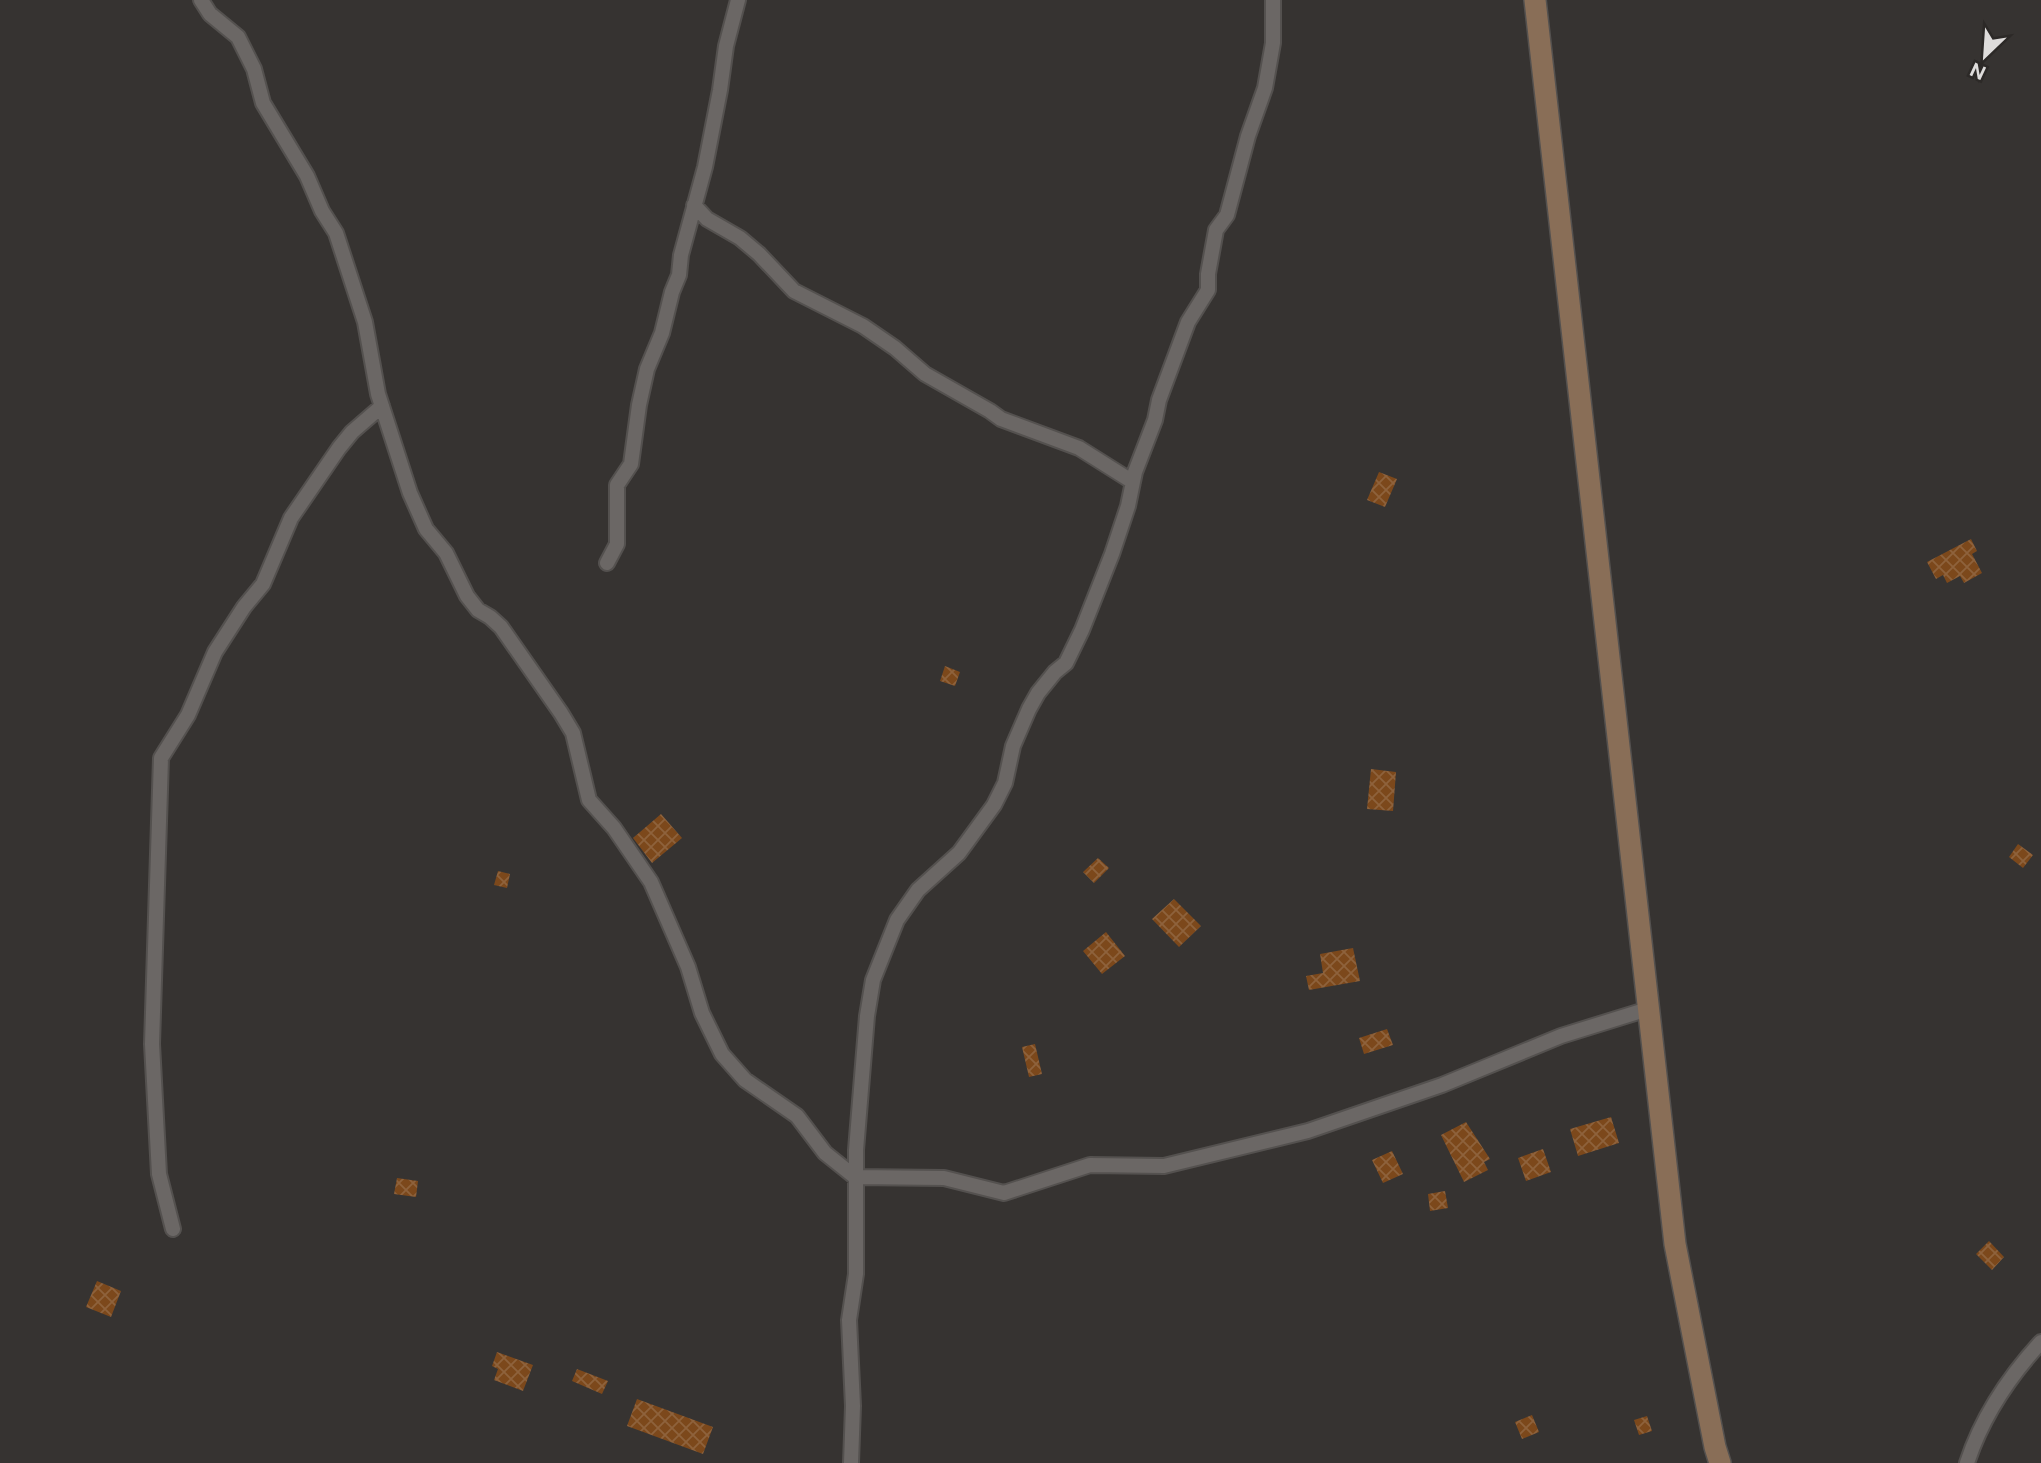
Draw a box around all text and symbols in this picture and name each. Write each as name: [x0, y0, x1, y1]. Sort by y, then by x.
north arrow: [1950, 21, 2020, 91]
text: N: [1966, 58, 1989, 85]

